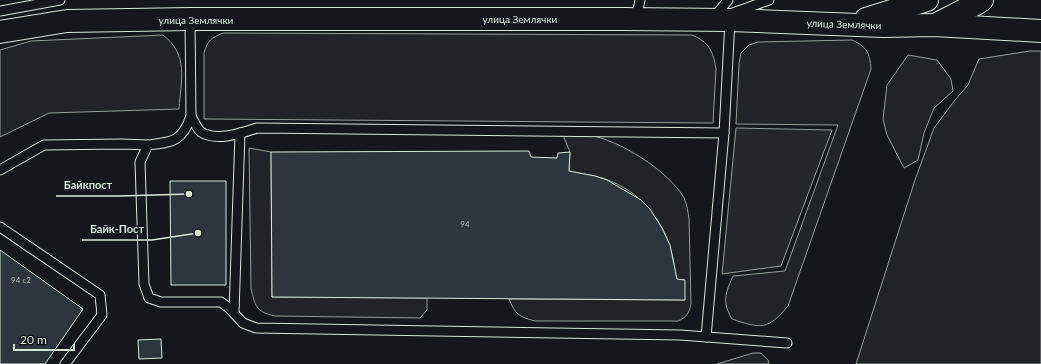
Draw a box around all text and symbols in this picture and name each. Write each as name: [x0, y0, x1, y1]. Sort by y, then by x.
street label: улица Землячки: [483, 13, 558, 25]
street label: улица Землячки: [159, 14, 234, 26]
street label: улица Землячки: [806, 17, 882, 31]
callout: Байкпост: [56, 173, 120, 196]
text: Байкпост: [64, 178, 113, 191]
callout: Байк-Пост: [82, 217, 152, 240]
house number: 94: [460, 219, 470, 229]
text: Байк-Пост: [90, 222, 144, 235]
house number: 94 с2: [11, 275, 31, 285]
scale bar: [14, 326, 74, 352]
text: 20 m: [20, 332, 47, 347]

